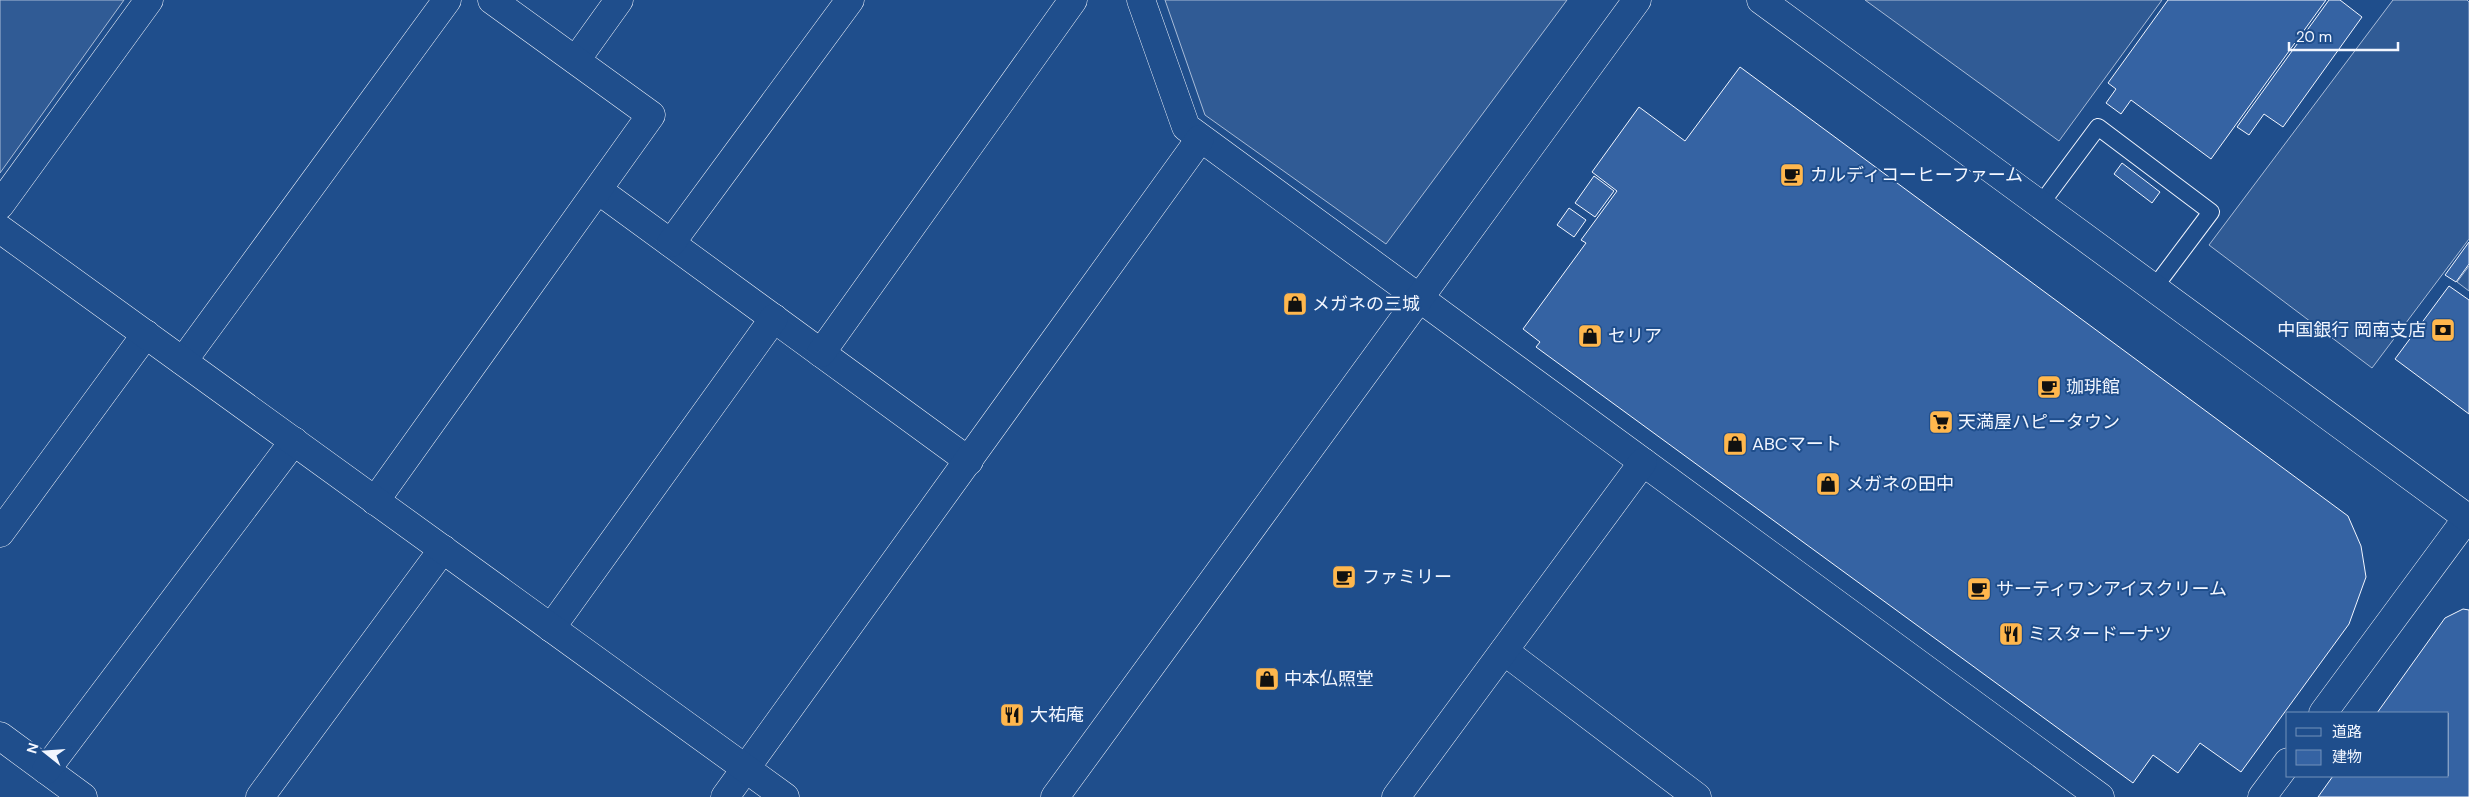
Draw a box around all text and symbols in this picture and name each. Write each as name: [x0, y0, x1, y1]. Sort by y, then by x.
scale bar: [2289, 20, 2398, 52]
text: 20 m: [2296, 27, 2332, 47]
cafe icon: カルディコーヒーファーム: [1779, 162, 1805, 188]
place label: カルディコーヒーファーム: [1810, 163, 2023, 187]
shop icon: メガネの三城: [1282, 291, 1308, 317]
place label: メガネの三城: [1312, 292, 1420, 316]
bank icon: 中国銀行 岡南支店: [2430, 317, 2456, 343]
place label: 中国銀行 岡南支店: [2277, 318, 2426, 342]
shop icon: セリア: [1577, 323, 1603, 349]
place label: セリア: [1608, 324, 1662, 348]
cafe icon: 珈琲館: [2036, 374, 2062, 400]
place label: 珈琲館: [2066, 375, 2120, 399]
supermarket icon: 天満屋ハピータウン: [1928, 409, 1954, 435]
place label: 天満屋ハピータウン: [1958, 410, 2120, 434]
shop icon: ABCマート: [1722, 431, 1748, 457]
place label: ABCマート: [1752, 432, 1842, 456]
shop icon: メガネの田中: [1815, 471, 1841, 497]
place label: メガネの田中: [1846, 472, 1954, 496]
cafe icon: ファミリー: [1331, 564, 1357, 590]
place label: ファミリー: [1362, 565, 1452, 589]
cafe icon: サーティワンアイスクリーム: [1966, 576, 1992, 602]
place label: サーティワンアイスクリーム: [1996, 577, 2227, 601]
restaurant icon: ミスタードーナツ: [1998, 621, 2024, 647]
place label: ミスタードーナツ: [2028, 622, 2172, 646]
shop icon: 中本仏照堂: [1254, 666, 1280, 692]
place label: 中本仏照堂: [1284, 667, 1374, 691]
restaurant icon: 大祐庵: [999, 702, 1025, 728]
place label: 大祐庵: [1030, 703, 1084, 727]
legend: [2286, 712, 2449, 777]
text: 道路: [2332, 722, 2362, 742]
north arrow: [20, 727, 70, 777]
text: N: [22, 741, 43, 756]
text: 建物: [2332, 747, 2362, 767]

